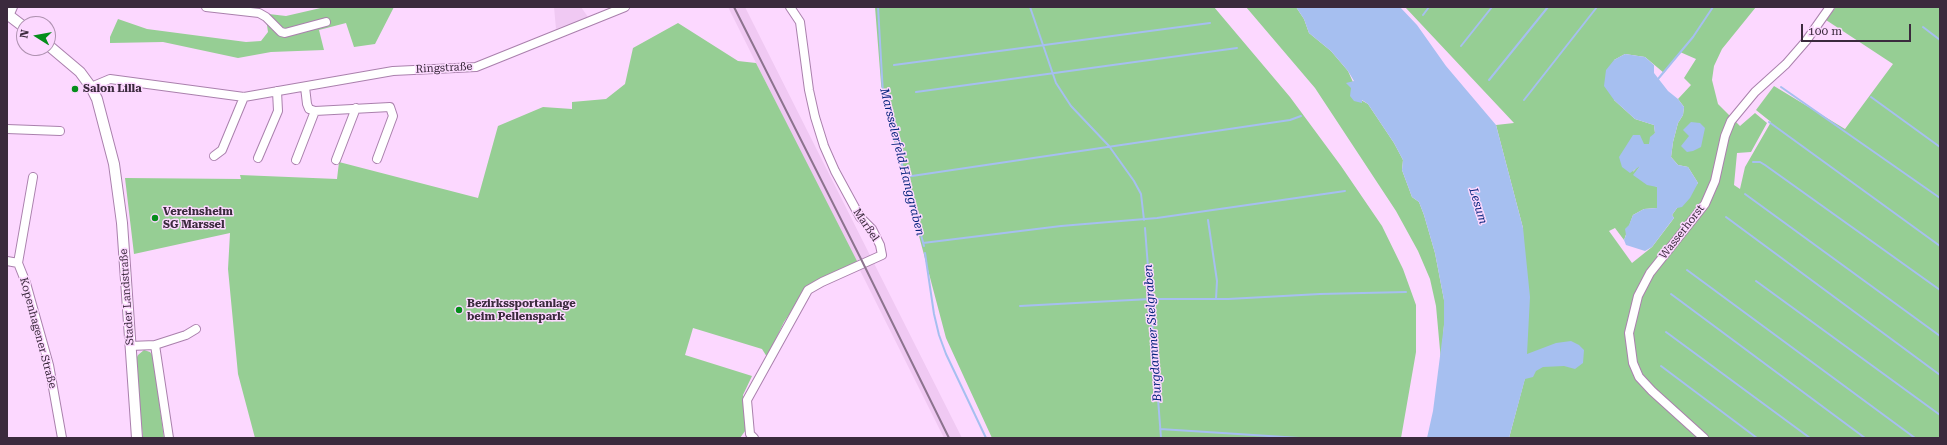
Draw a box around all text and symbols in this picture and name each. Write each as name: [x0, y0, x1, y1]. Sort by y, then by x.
north arrow: [16, 16, 56, 56]
scale bar: [1803, 16, 1913, 42]
text: 100 m: [1808, 24, 1842, 38]
text: N: [18, 28, 32, 39]
street label: Ringstraße: [415, 60, 473, 76]
place label: Salon Lilla: [83, 82, 142, 96]
marker: Salon Lilla: [70, 84, 80, 94]
water label: Marsselerfeld Hanggraben: [877, 87, 927, 237]
water label: Lesum: [1466, 186, 1490, 226]
street label: Wasserhorst: [1657, 202, 1707, 262]
place label: Vereinsheim SG Marssel: [163, 205, 233, 231]
street label: Marßel: [850, 206, 882, 244]
marker: Vereinsheim SG Marssel: [150, 213, 160, 223]
street label: Stader Landstraße: [117, 248, 137, 346]
water label: Burgdammer Sielgraben: [1141, 264, 1165, 402]
street label: Kopenhagener Straße: [17, 276, 59, 390]
place label: Bezirkssportanlage beim Pellenspark: [467, 297, 576, 323]
marker: Bezirkssportanlage beim Pellenspark: [454, 305, 464, 315]

